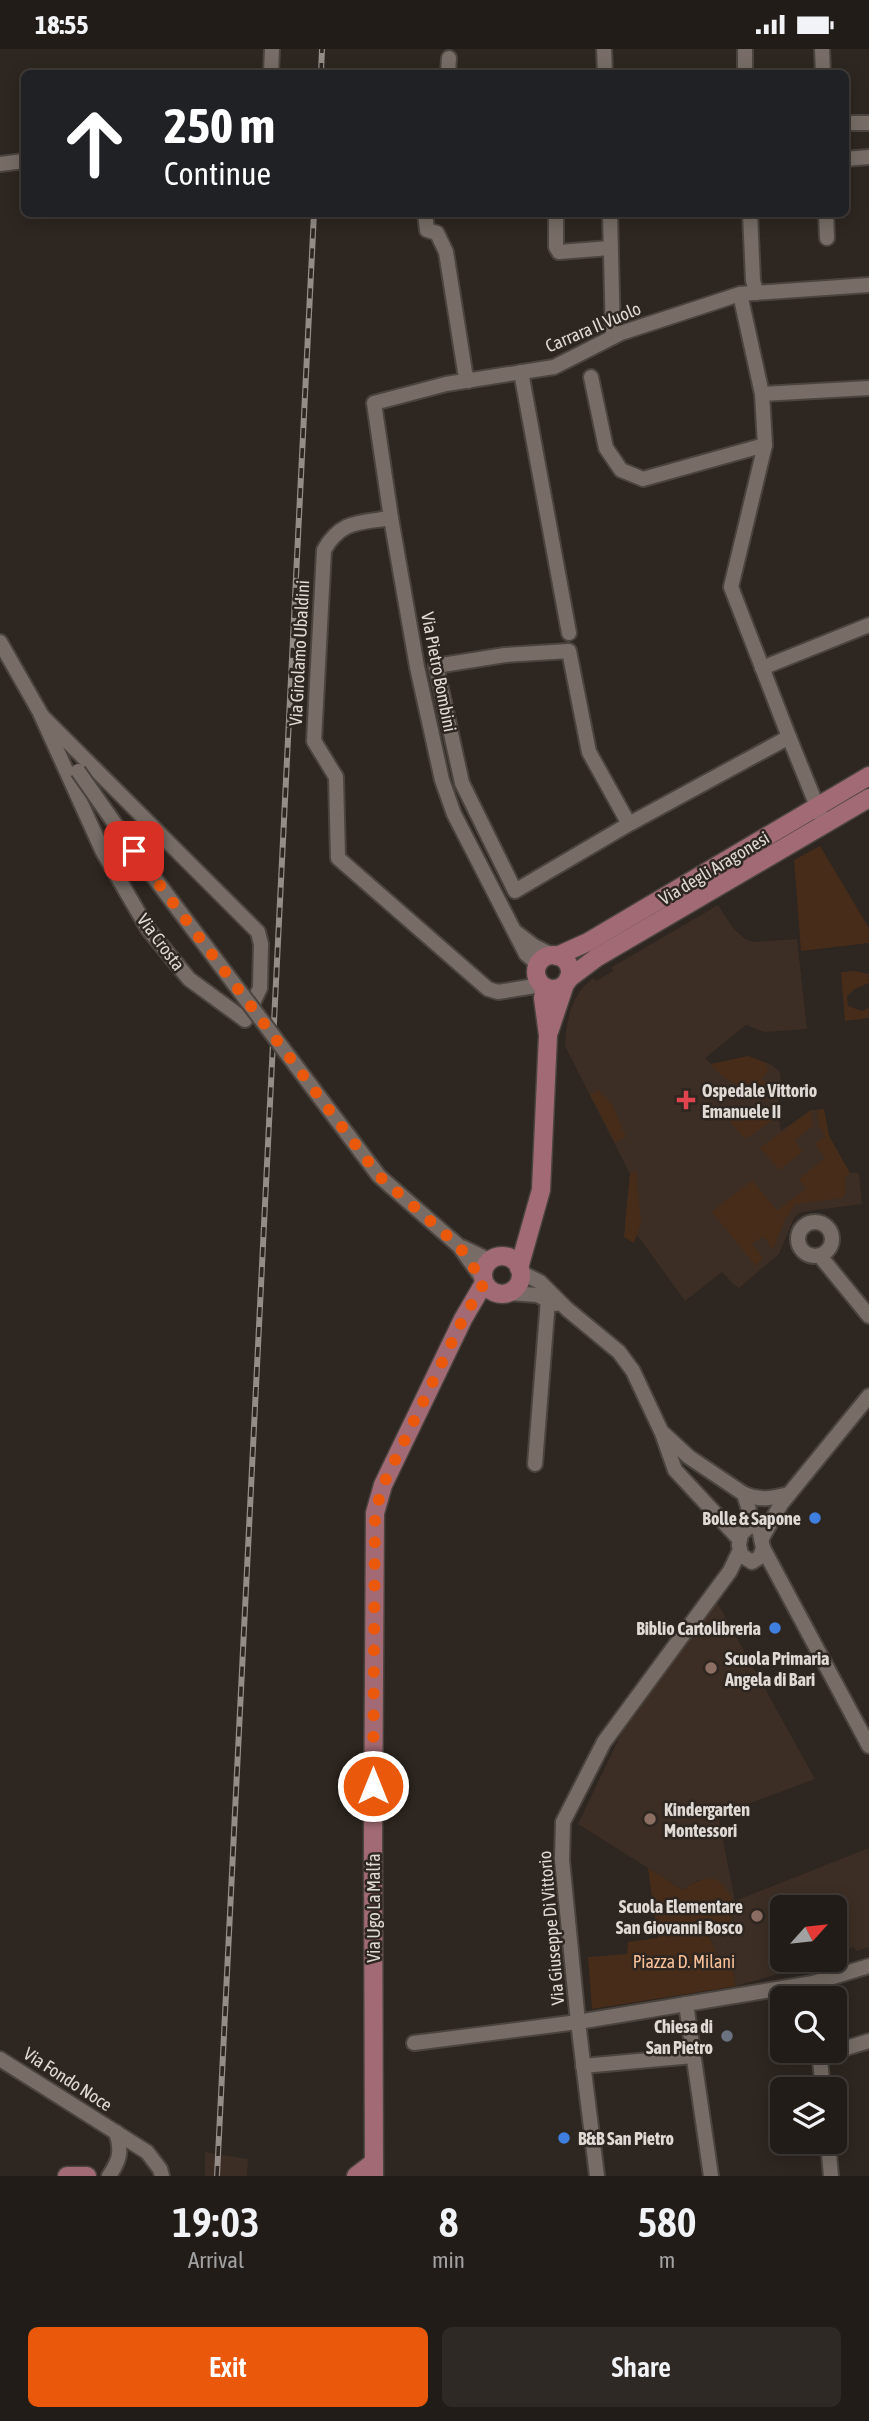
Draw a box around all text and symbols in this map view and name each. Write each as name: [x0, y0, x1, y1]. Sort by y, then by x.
text: 18:55: [35, 10, 89, 40]
text: 250 m: [164, 97, 275, 153]
icon: ahead: [49, 98, 140, 189]
text: Continue: [164, 155, 271, 192]
street label: Carrara Il Vuolo: [542, 298, 644, 356]
street label: Via Girolamo Ubaldini: [285, 580, 313, 726]
street label: Via Pietro Bombini: [417, 610, 461, 734]
pin: [104, 821, 164, 881]
street label: Via degli Aragonesi: [655, 827, 773, 909]
icon: arrive: [115, 832, 153, 870]
street label: Via Crosta: [133, 909, 189, 975]
place label: Ospedale Vittorio Emanuele II: [702, 1080, 817, 1122]
marker: Ospedale Vittorio Emanuele II: [676, 1090, 696, 1110]
place label: Bolle & Sapone: [702, 1508, 801, 1529]
marker: Bolle & Sapone: [807, 1510, 823, 1526]
place label: Biblio Cartolibreria: [636, 1618, 761, 1639]
marker: Biblio Cartolibreria: [767, 1620, 783, 1636]
place label: Scuola Primaria Angela di Bari: [724, 1648, 829, 1690]
marker: Scuola Primaria Angela di Bari: [703, 1660, 719, 1676]
position arrow: [336, 1749, 410, 1823]
place label: Kindergarten Montessori: [664, 1799, 750, 1841]
marker: Kindergarten Montessori: [642, 1811, 658, 1827]
street label: Via Giuseppe Di Vittorio: [534, 1850, 568, 2006]
street label: Via Ugo La Malfa: [363, 1853, 384, 1963]
north arrow: [770, 1895, 847, 1972]
map controls: [770, 1895, 847, 2154]
place label: Scuola Elementare San Giovanni Bosco: [616, 1896, 743, 1938]
marker: Scuola Elementare San Giovanni Bosco: [749, 1908, 765, 1924]
park label: Piazza D. Milani: [633, 1951, 735, 1972]
button: search: [770, 1986, 847, 2063]
place label: Chiesa di San Pietro: [646, 2016, 713, 2058]
marker: Chiesa di San Pietro: [719, 2028, 735, 2044]
street label: Via Fondo Noce: [20, 2043, 116, 2115]
button: layers: [770, 2077, 847, 2154]
place label: B&B San Pietro: [578, 2128, 674, 2149]
marker: B&B San Pietro: [556, 2130, 572, 2146]
text: 19:03: [172, 2198, 260, 2246]
text: 8: [439, 2198, 458, 2246]
text: 580: [637, 2198, 697, 2246]
text: Arrival: [188, 2247, 244, 2273]
text: min: [432, 2247, 465, 2273]
text: m: [659, 2247, 675, 2273]
button: Exit: [28, 2327, 428, 2407]
button: Share: [442, 2327, 841, 2407]

